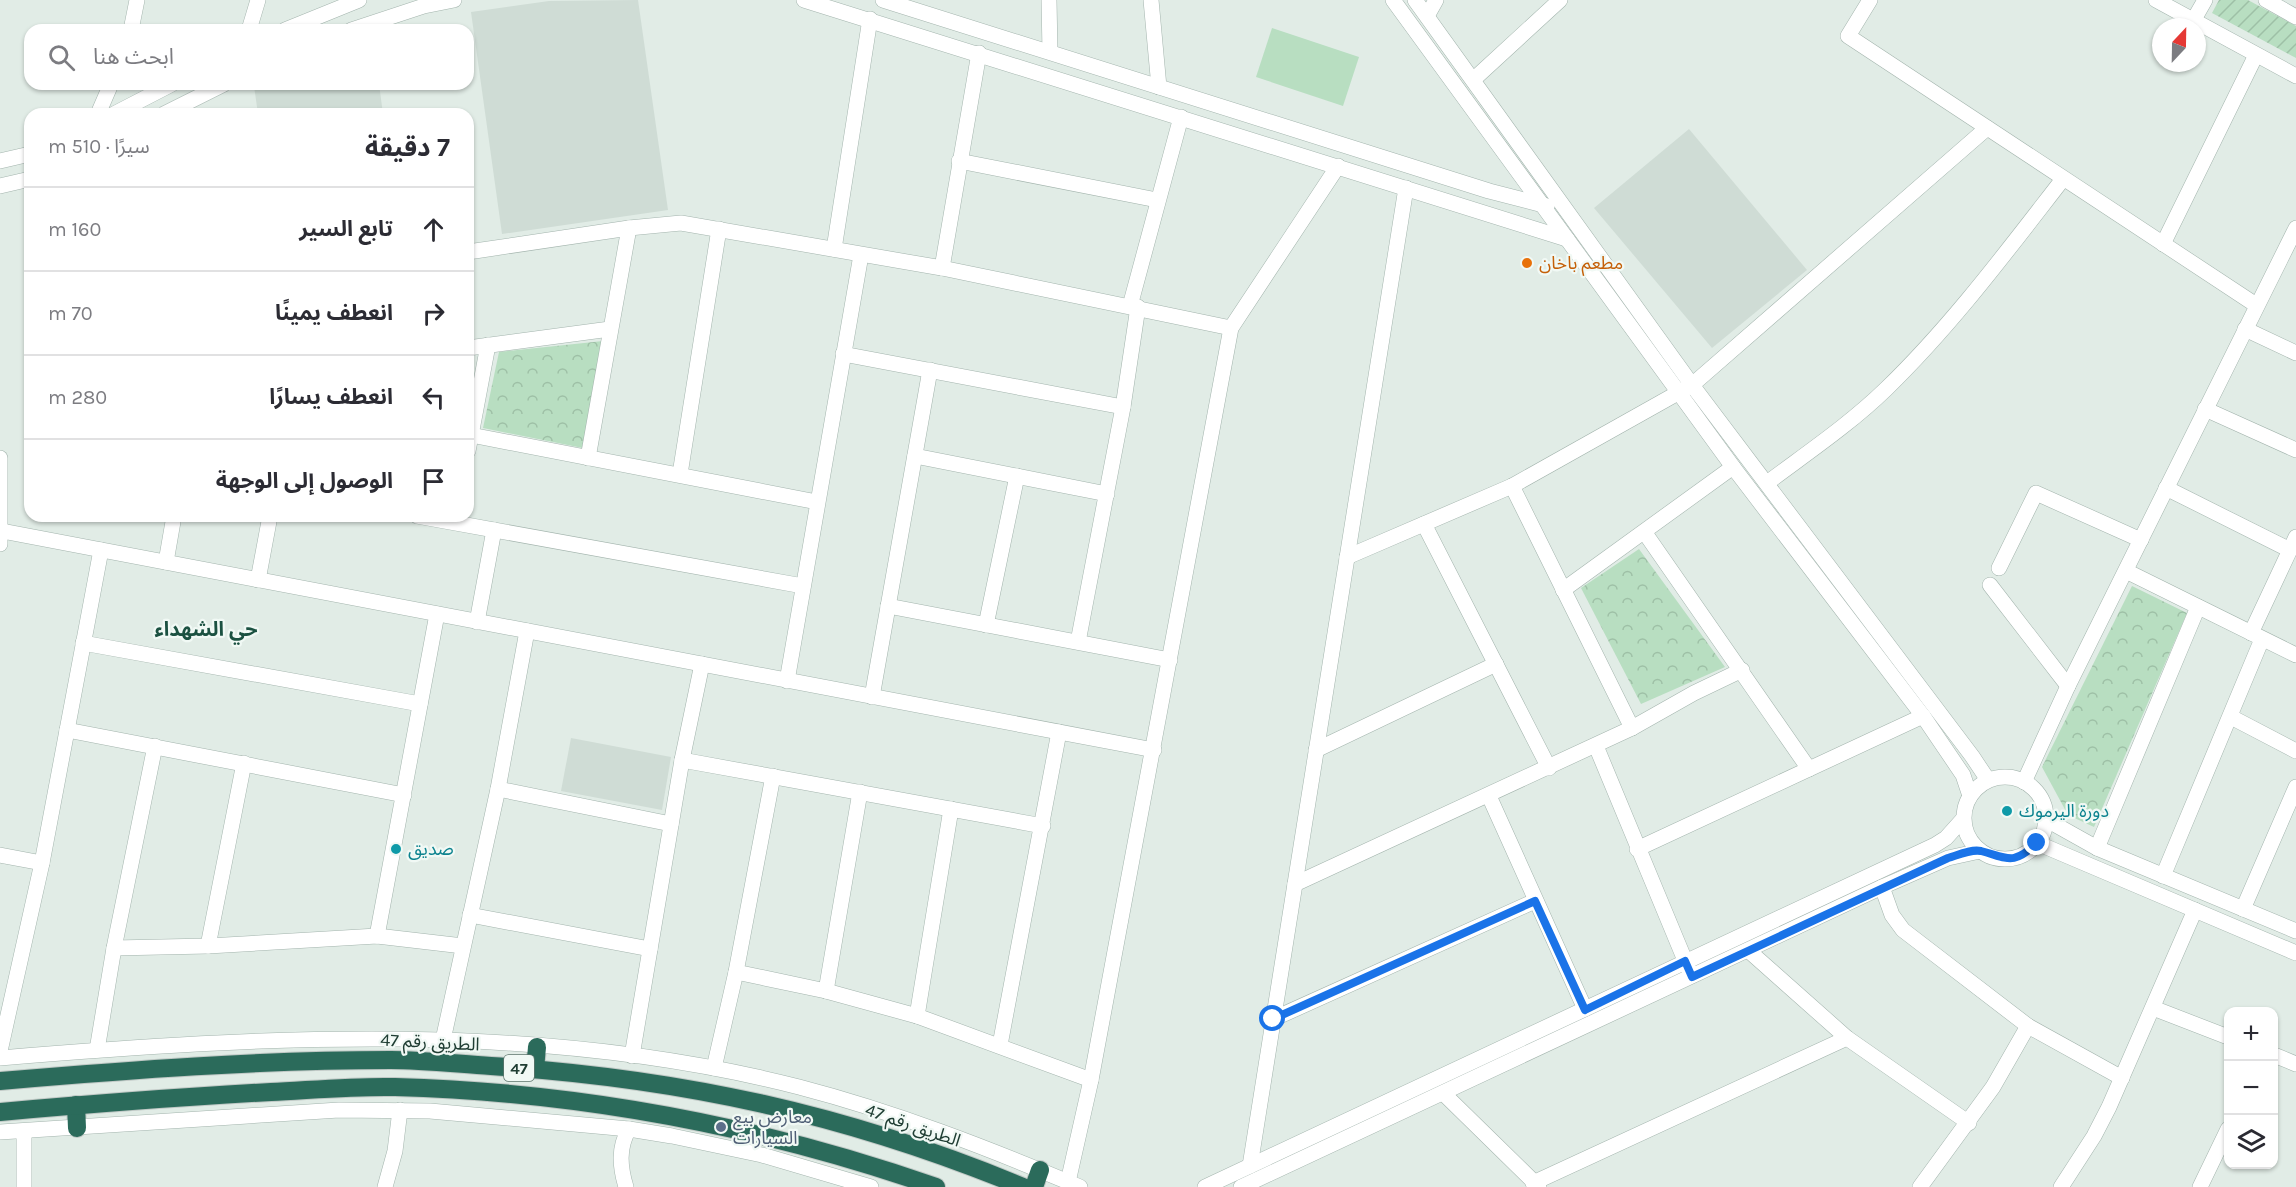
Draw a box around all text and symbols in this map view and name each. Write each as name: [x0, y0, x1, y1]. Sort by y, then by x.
north arrow: [2152, 18, 2206, 72]
search box: [24, 24, 474, 90]
icon: search: [45, 41, 78, 74]
text: ابحث هنا: [93, 44, 174, 70]
text: 7 دقيقة: [365, 132, 450, 163]
text: سيرًا · 510 m: [48, 135, 150, 158]
icon: ahead: [417, 213, 450, 246]
text: تابع السير: [299, 216, 393, 242]
text: 160 m: [48, 218, 101, 241]
place label: مطعم باخان: [1539, 252, 1623, 276]
marker: مطعم باخان: [1520, 256, 1534, 270]
icon: right: [417, 297, 450, 330]
text: انعطف يمينًا: [275, 300, 393, 326]
text: 70 m: [48, 302, 93, 325]
icon: left: [417, 381, 450, 414]
text: انعطف يسارًا: [269, 384, 393, 410]
text: 280 m: [48, 386, 107, 409]
icon: arrive: [417, 465, 450, 498]
text: الوصول إلى الوجهة: [216, 468, 393, 494]
district label: حي الشهداء: [154, 618, 258, 645]
place label: دورة اليرموك: [2019, 800, 2109, 822]
marker: دورة اليرموك: [2000, 804, 2014, 818]
route end: [2023, 829, 2049, 855]
place label: صديق: [408, 838, 454, 860]
marker: صديق: [389, 842, 403, 856]
route start: [1259, 1005, 1285, 1031]
map controls: [2224, 1007, 2278, 1169]
button: +: [2224, 1007, 2278, 1061]
street label: الطريق رقم 47: [380, 1028, 480, 1058]
road number: 47: [504, 1055, 534, 1081]
button: −: [2224, 1061, 2278, 1115]
street label: الطريق رقم 47: [862, 1098, 964, 1153]
place label: معارض بيع السيارات: [733, 1106, 812, 1149]
button: layers: [2224, 1115, 2278, 1169]
marker: معارض بيع السيارات: [714, 1120, 728, 1134]

